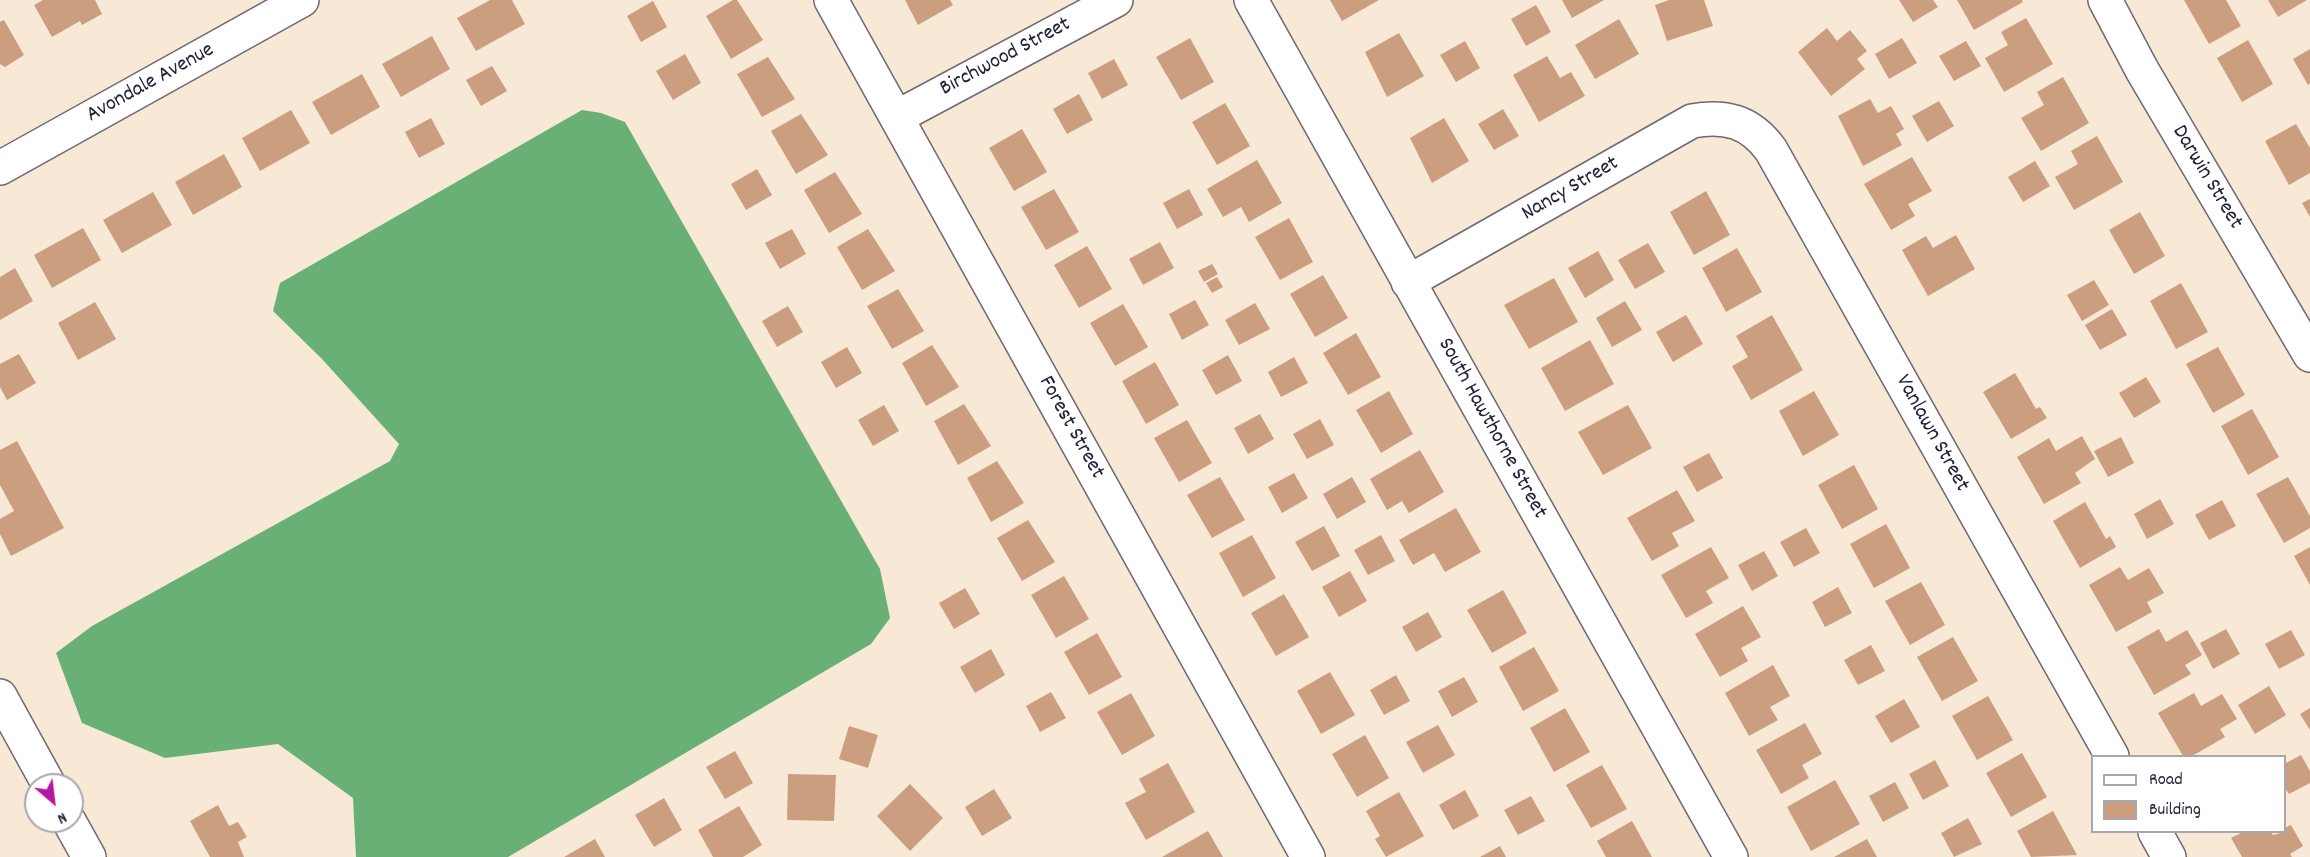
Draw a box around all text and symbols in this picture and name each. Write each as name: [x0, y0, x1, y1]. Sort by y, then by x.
street label: Birchwood Street: [936, 13, 1076, 103]
street label: Avondale Avenue: [83, 38, 219, 130]
street label: Darwin Street: [2165, 121, 2247, 235]
street label: Nancy Street: [1518, 152, 1624, 228]
street label: South Hawthorne Street: [1430, 334, 1552, 524]
street label: Vanlawn Street: [1888, 371, 1974, 497]
street label: Forest Street: [1031, 372, 1109, 484]
legend: [2091, 755, 2286, 833]
text: Road: [2149, 768, 2183, 793]
north arrow: [24, 773, 84, 833]
text: Building: [2149, 798, 2201, 823]
text: N: [53, 806, 71, 830]

